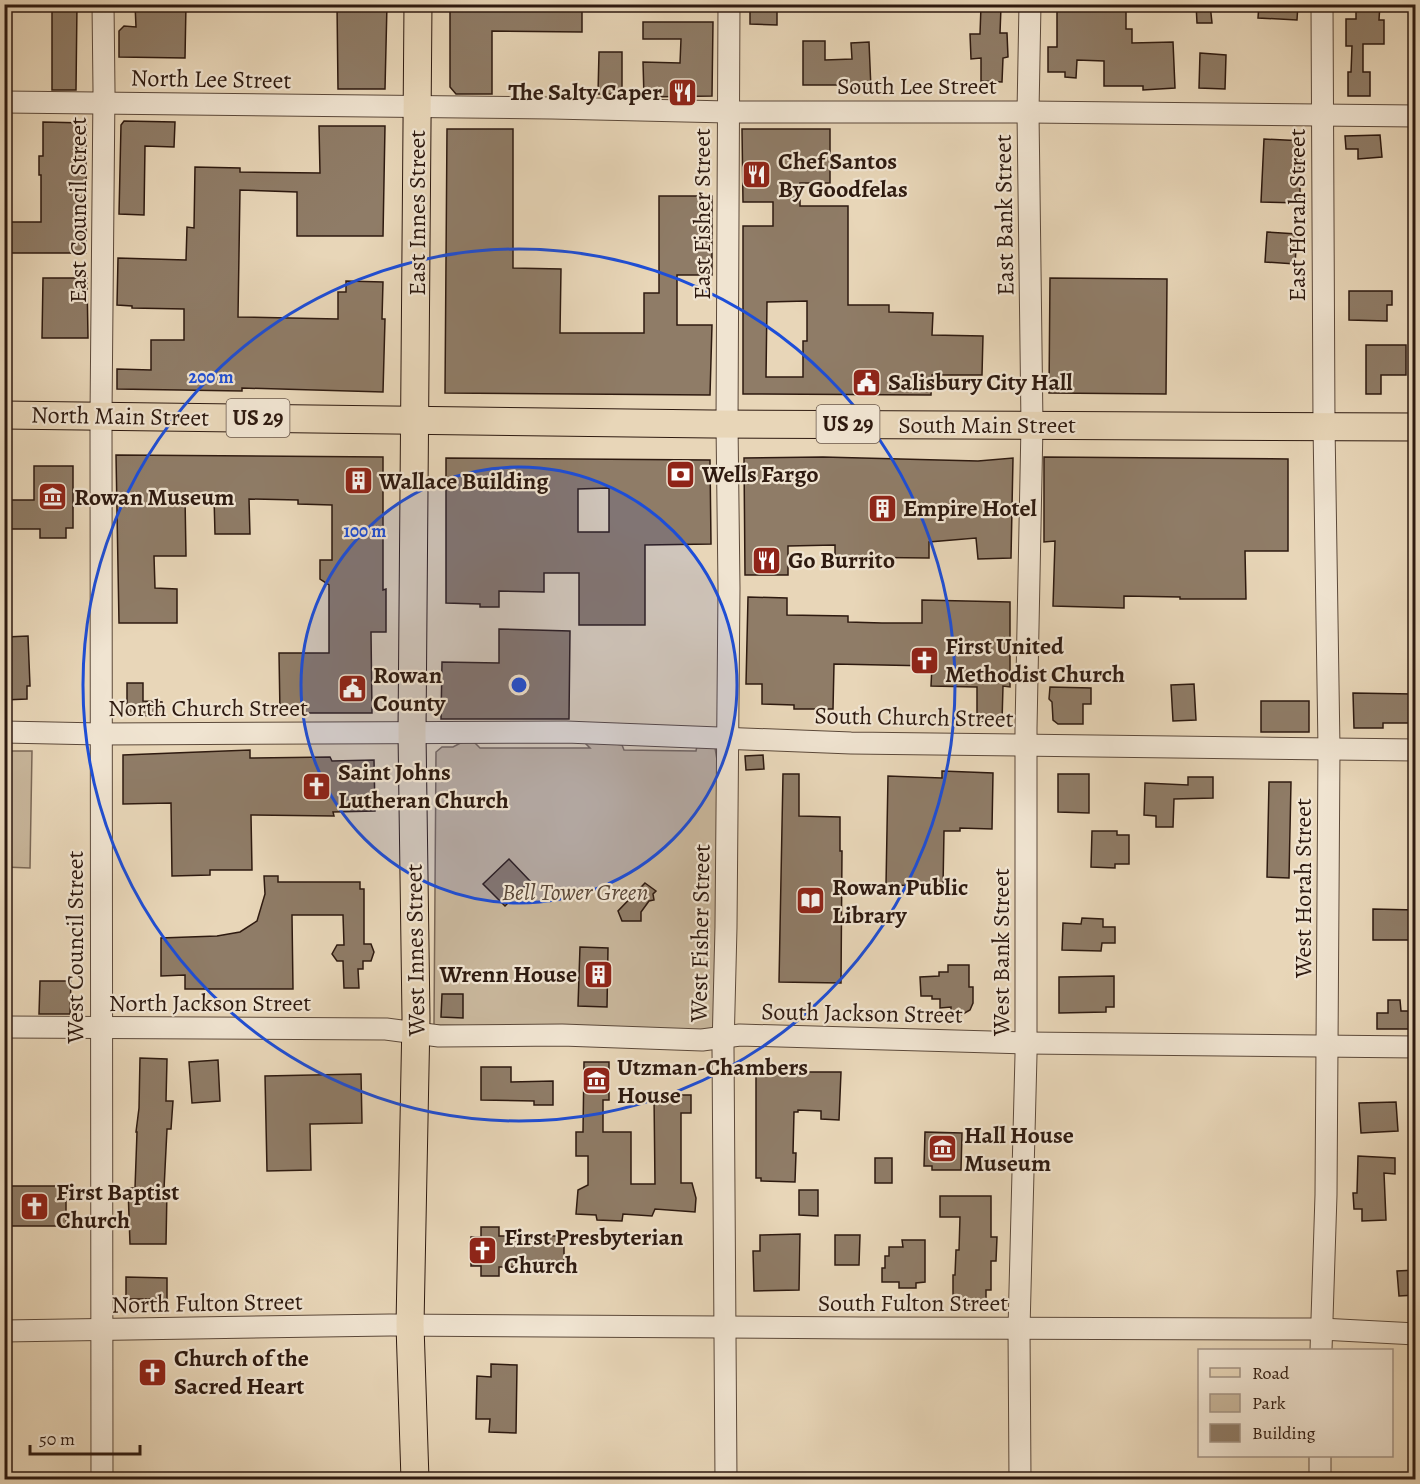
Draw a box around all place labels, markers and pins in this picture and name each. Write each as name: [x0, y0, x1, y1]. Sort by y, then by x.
place label: The Salty Caper: [508, 76, 662, 108]
restaurant icon: The Salty Caper: [667, 76, 699, 108]
place label: Chef Santos By Goodfelas: [778, 145, 908, 205]
restaurant icon: Chef Santos By Goodfelas: [741, 159, 773, 191]
public building icon: Salisbury City Hall: [851, 366, 883, 398]
place label: Salisbury City Hall: [888, 366, 1073, 398]
bank icon: Wells Fargo: [665, 458, 697, 490]
place label: Wells Fargo: [701, 458, 819, 490]
building icon: Wallace Building: [342, 465, 374, 497]
place label: Wallace Building: [378, 465, 549, 497]
museum icon: Rowan Museum: [37, 481, 69, 513]
place label: Rowan Museum: [74, 481, 234, 513]
building icon: Empire Hotel: [866, 492, 898, 524]
place label: Empire Hotel: [903, 492, 1037, 524]
restaurant icon: Go Burrito: [751, 544, 783, 576]
place label: Go Burrito: [788, 544, 895, 576]
place label: First United Methodist Church: [945, 630, 1125, 690]
church icon: First United Methodist Church: [908, 644, 940, 676]
place label: Rowan County: [373, 659, 446, 719]
public building icon: Rowan County: [336, 673, 368, 705]
centre of rings: [509, 675, 529, 695]
place label: Saint Johns Lutheran Church: [338, 756, 509, 816]
church icon: Saint Johns Lutheran Church: [301, 770, 333, 802]
place label: Rowan Public Library: [832, 871, 968, 931]
library icon: Rowan Public Library: [795, 885, 827, 917]
place label: Wrenn House: [438, 958, 577, 990]
building icon: Wrenn House: [582, 958, 614, 990]
place label: Utzman-Chambers House: [617, 1051, 808, 1111]
museum icon: Utzman-Chambers House: [580, 1065, 612, 1097]
place label: Hall House Museum: [964, 1119, 1074, 1179]
museum icon: Hall House Museum: [927, 1133, 959, 1165]
place label: First Baptist Church: [56, 1176, 179, 1236]
church icon: First Baptist Church: [19, 1190, 51, 1222]
place label: First Presbyterian Church: [504, 1221, 684, 1281]
church icon: First Presbyterian Church: [467, 1235, 499, 1267]
place label: Church of the Sacred Heart: [174, 1342, 309, 1402]
church icon: Church of the Sacred Heart: [137, 1356, 169, 1388]

